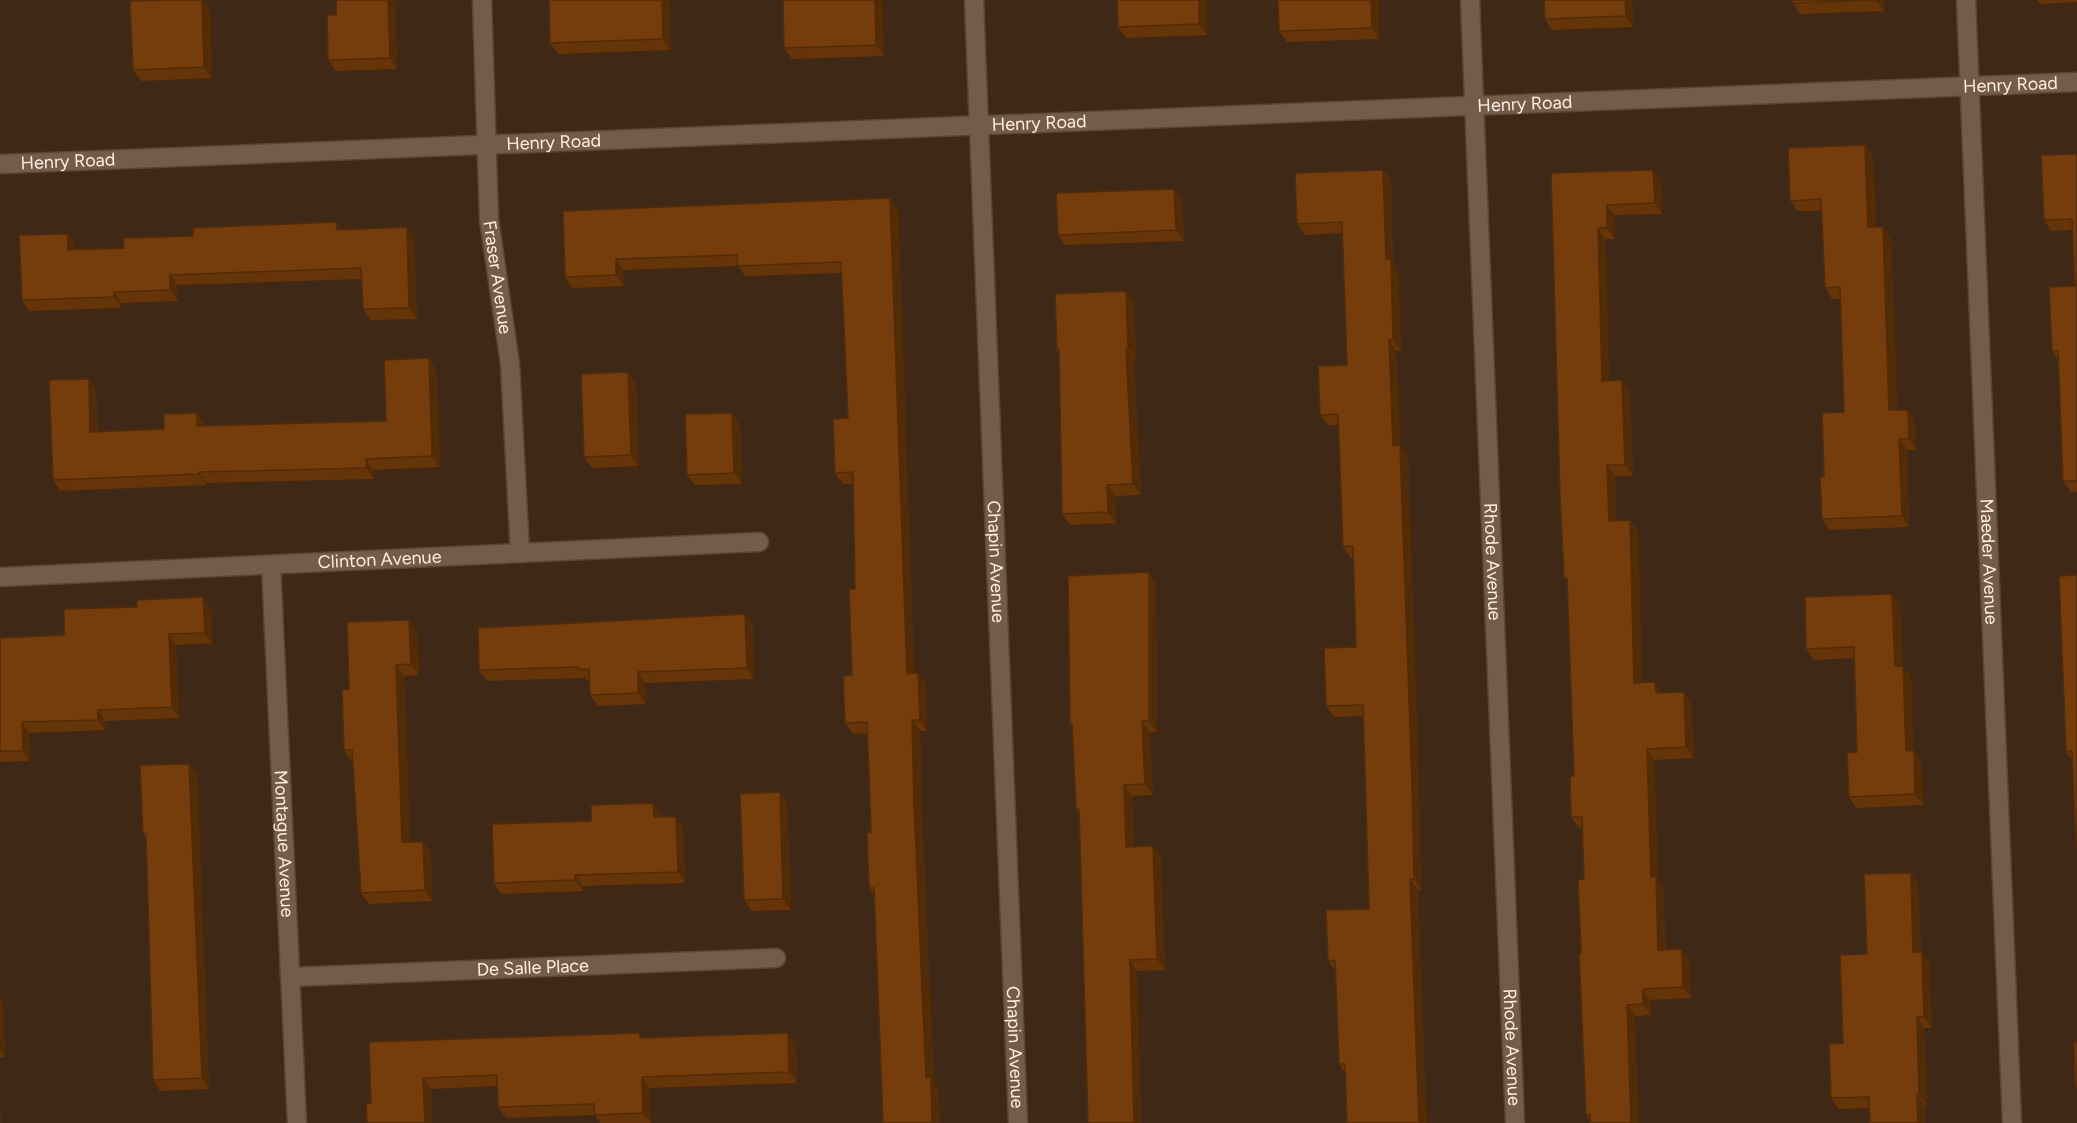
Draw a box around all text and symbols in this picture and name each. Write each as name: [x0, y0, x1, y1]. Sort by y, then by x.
street label: Henry Road: [1963, 72, 2058, 97]
street label: Henry Road: [1477, 91, 1573, 117]
street label: Henry Road: [991, 110, 1087, 136]
street label: Henry Road: [506, 129, 601, 155]
street label: Henry Road: [20, 148, 116, 174]
street label: Fraser Avenue: [478, 219, 517, 336]
street label: Maeder Avenue: [1975, 498, 2003, 625]
street label: Chapin Avenue: [983, 500, 1009, 623]
street label: Rhode Avenue: [1479, 502, 1506, 621]
street label: Clinton Avenue: [317, 546, 442, 573]
street label: Montague Avenue: [270, 770, 298, 918]
street label: De Salle Place: [476, 954, 590, 981]
street label: Chapin Avenue: [1002, 986, 1028, 1109]
street label: Rhode Avenue: [1499, 988, 1525, 1106]

